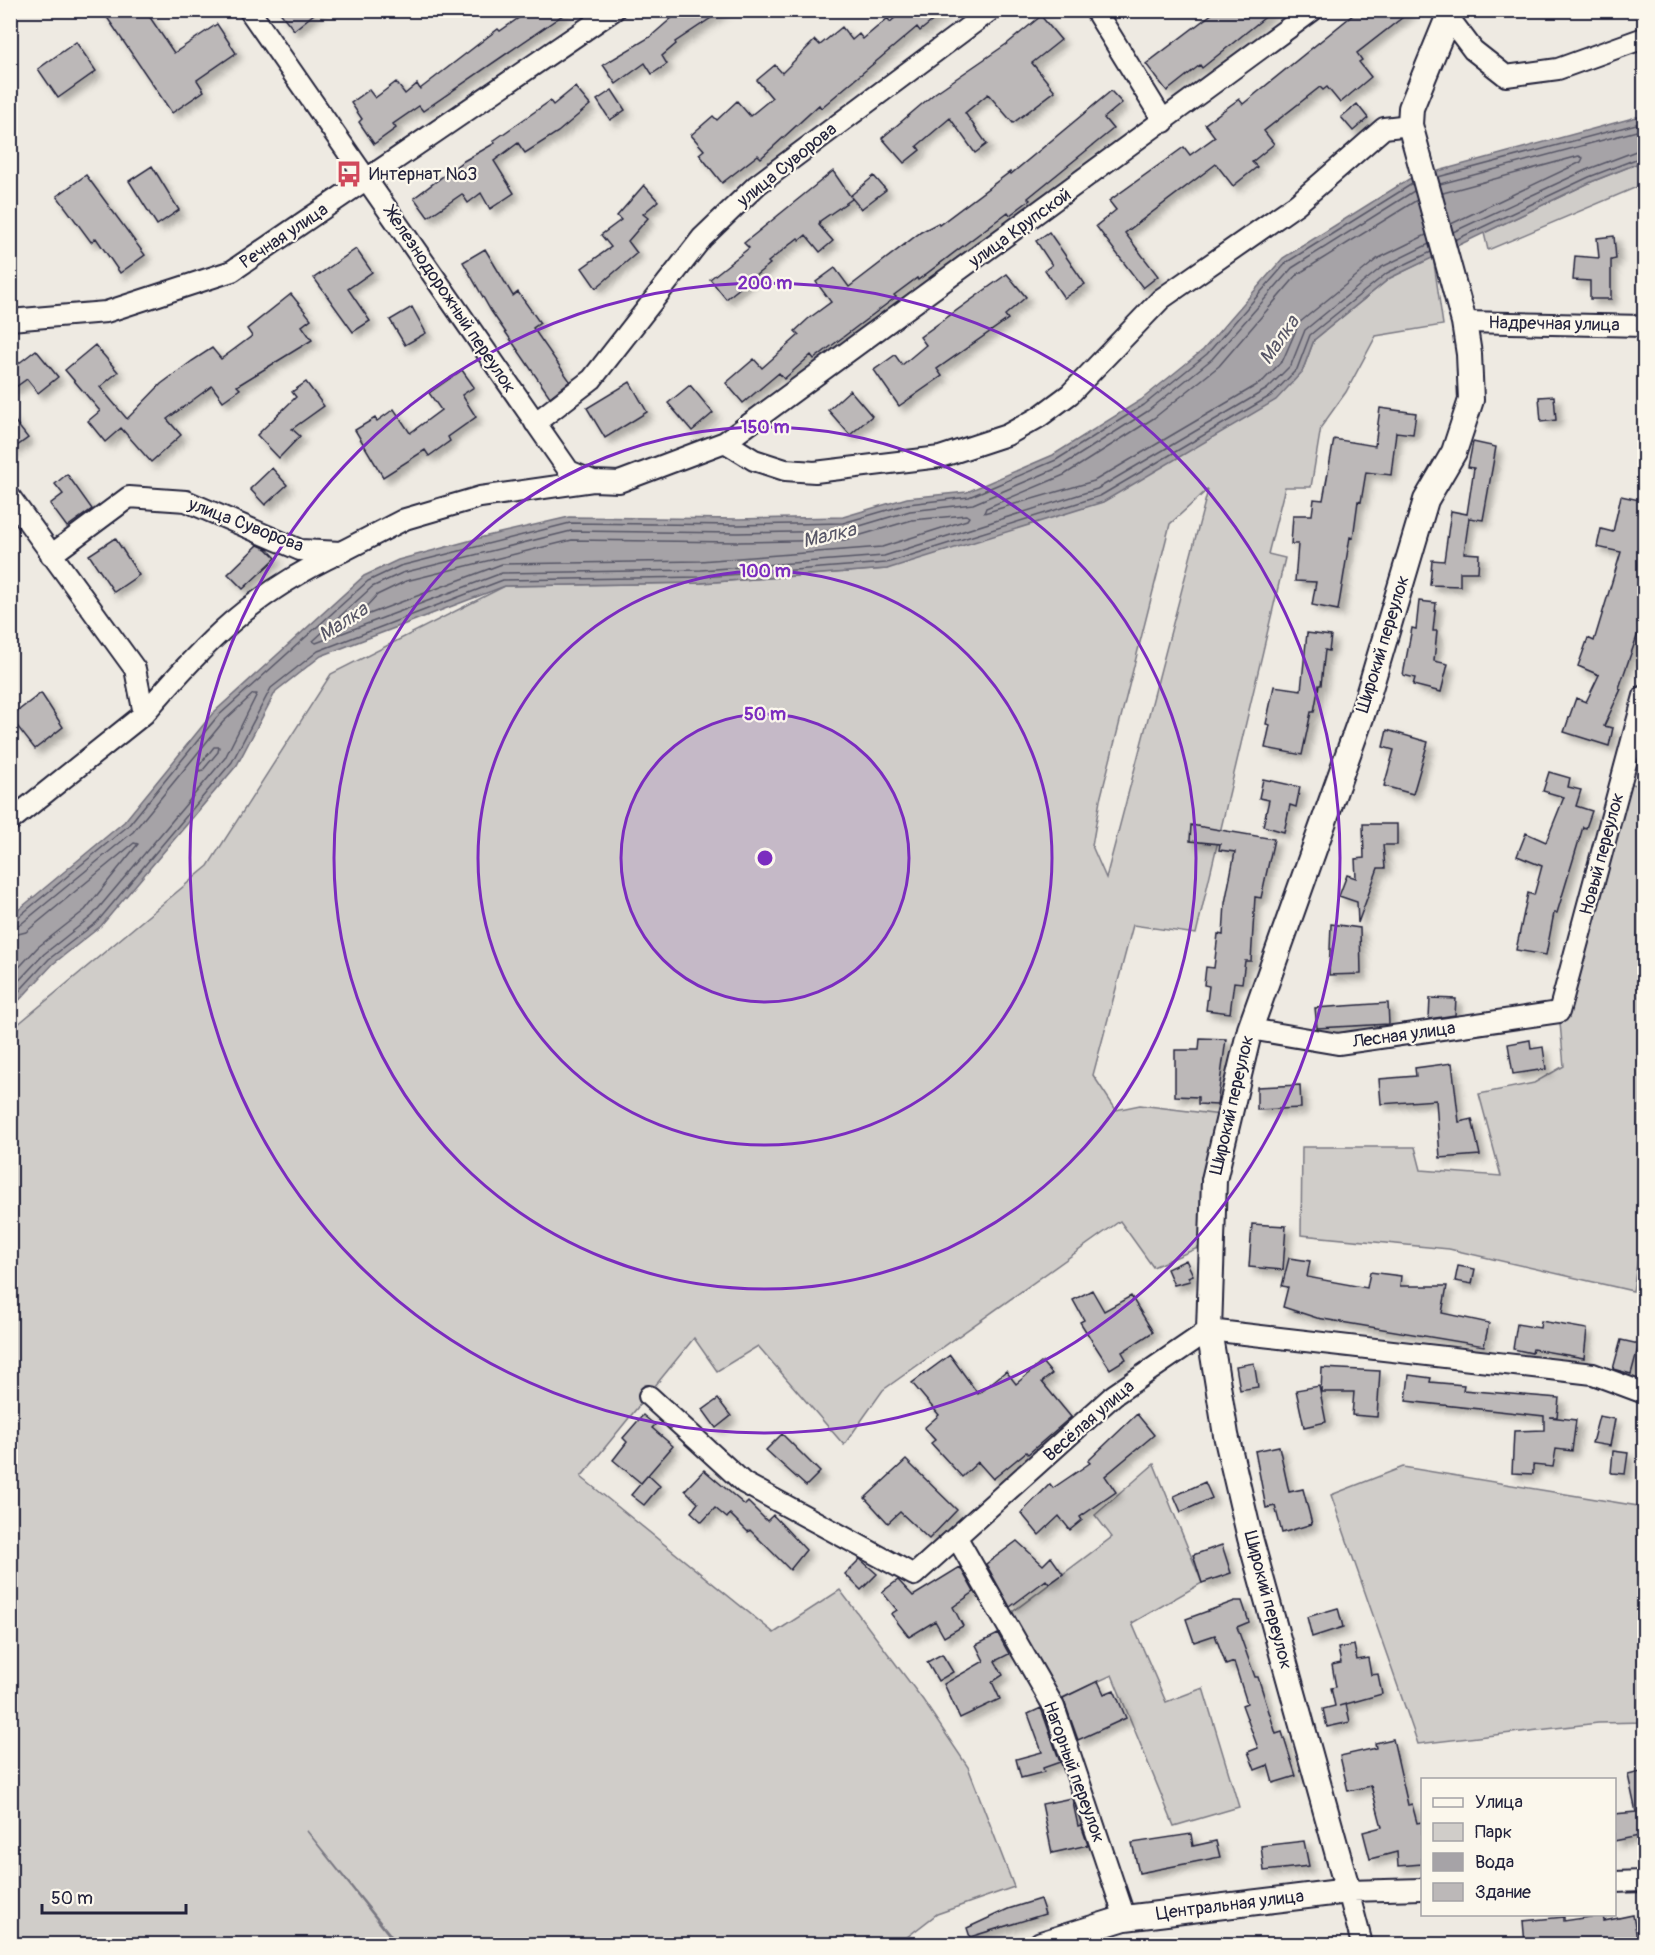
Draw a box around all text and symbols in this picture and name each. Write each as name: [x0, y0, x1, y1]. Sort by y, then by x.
street label: улица Суворова: [732, 118, 841, 213]
bus stop icon: Интернат №3: [334, 159, 364, 189]
place label: Интернат №3: [369, 163, 477, 186]
street label: улица Крупской: [963, 183, 1076, 274]
street label: Речная улица: [236, 198, 332, 274]
street label: Железнодорожный переулок: [377, 200, 521, 398]
text: 200 m: [738, 272, 792, 295]
water label: Малка: [1253, 309, 1306, 369]
street label: Надречная улица: [1488, 311, 1620, 337]
text: 150 m: [741, 416, 790, 439]
street label: улица Суворова: [184, 492, 307, 557]
water label: Малка: [800, 516, 860, 553]
text: 100 m: [739, 560, 791, 583]
street label: Широкий переулок: [1351, 573, 1415, 715]
water label: Малка: [314, 596, 374, 647]
text: 50 m: [744, 703, 786, 726]
street label: Новый переулок: [1575, 790, 1629, 918]
centre of rings: [755, 848, 775, 868]
street label: Лесная улица: [1350, 1016, 1457, 1054]
street label: Широкий переулок: [1205, 1033, 1259, 1177]
street label: Весёлая улица: [1039, 1375, 1139, 1467]
street label: Широкий переулок: [1238, 1528, 1298, 1672]
street label: Нагорный переулок: [1038, 1698, 1110, 1846]
legend: [1421, 1778, 1616, 1916]
text: Улица: [1475, 1791, 1523, 1814]
text: Парк: [1475, 1821, 1512, 1844]
text: Вода: [1475, 1851, 1514, 1874]
scale bar: [42, 1877, 186, 1915]
text: Здание: [1475, 1881, 1531, 1904]
street label: Центральная улица: [1155, 1885, 1305, 1925]
text: 50 m: [51, 1887, 93, 1910]

